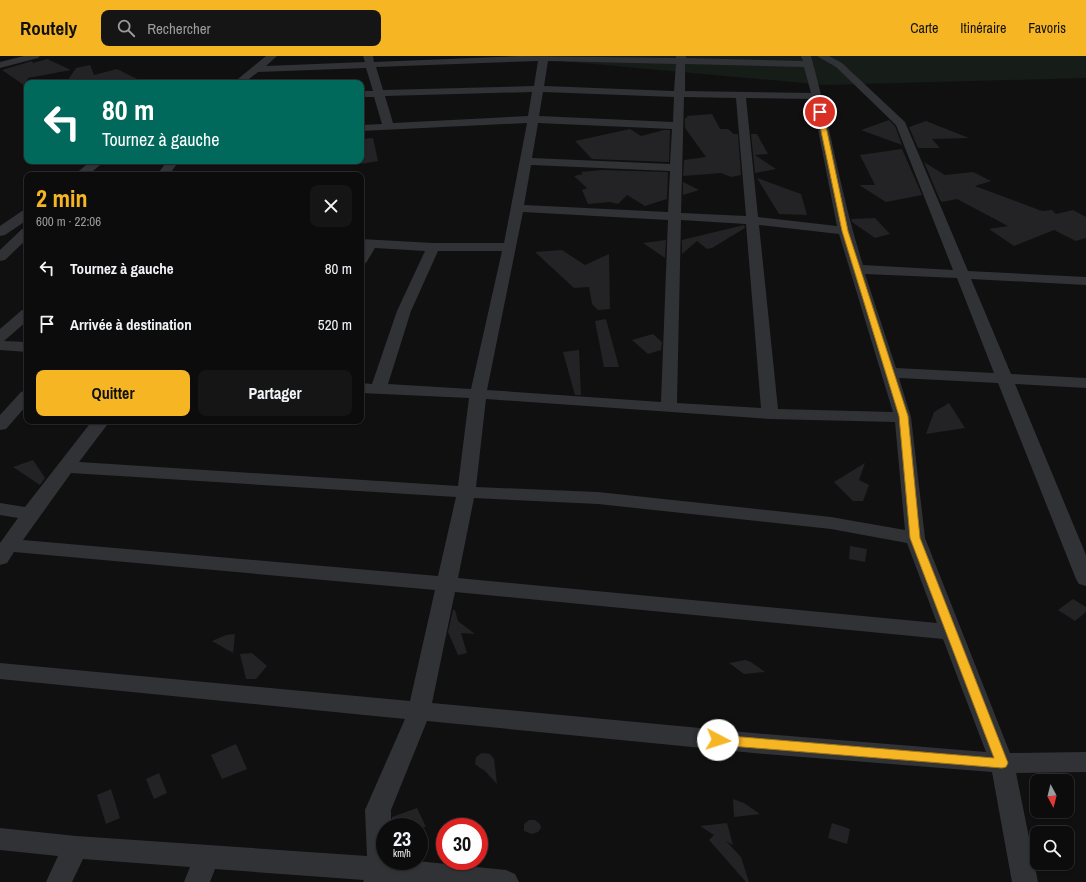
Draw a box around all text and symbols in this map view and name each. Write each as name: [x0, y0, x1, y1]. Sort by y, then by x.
search box: [101, 10, 381, 46]
text: Routely: [20, 15, 77, 41]
icon: search: [115, 17, 137, 39]
text: Rechercher: [147, 18, 211, 39]
text: Carte: [910, 19, 938, 37]
text: Itinéraire: [960, 19, 1006, 37]
text: Favoris: [1028, 19, 1066, 37]
text: 80 m: [102, 91, 154, 129]
pin: [803, 95, 837, 129]
icon: left: [36, 96, 88, 148]
icon: arrive: [809, 101, 831, 123]
text: Tournez à gauche: [102, 127, 219, 152]
text: 2 min: [36, 182, 87, 214]
button: close: [310, 185, 352, 227]
text: 600 m · 22:06: [36, 213, 101, 230]
icon: left: [36, 257, 58, 279]
text: Tournez à gauche: [70, 258, 174, 279]
text: 80 m: [325, 258, 352, 279]
icon: arrive: [36, 313, 58, 335]
text: Arrivée à destination: [70, 314, 192, 335]
text: 520 m: [318, 314, 352, 335]
button: Quitter: [36, 370, 190, 416]
button: Partager: [198, 370, 352, 416]
position arrow: [697, 719, 739, 761]
north arrow: [1030, 774, 1074, 818]
map controls: [1030, 774, 1074, 870]
speed limit sign: 30: [436, 818, 488, 870]
text: 23: [393, 825, 411, 852]
button: search: [1030, 826, 1074, 870]
text: km/h: [393, 847, 411, 860]

